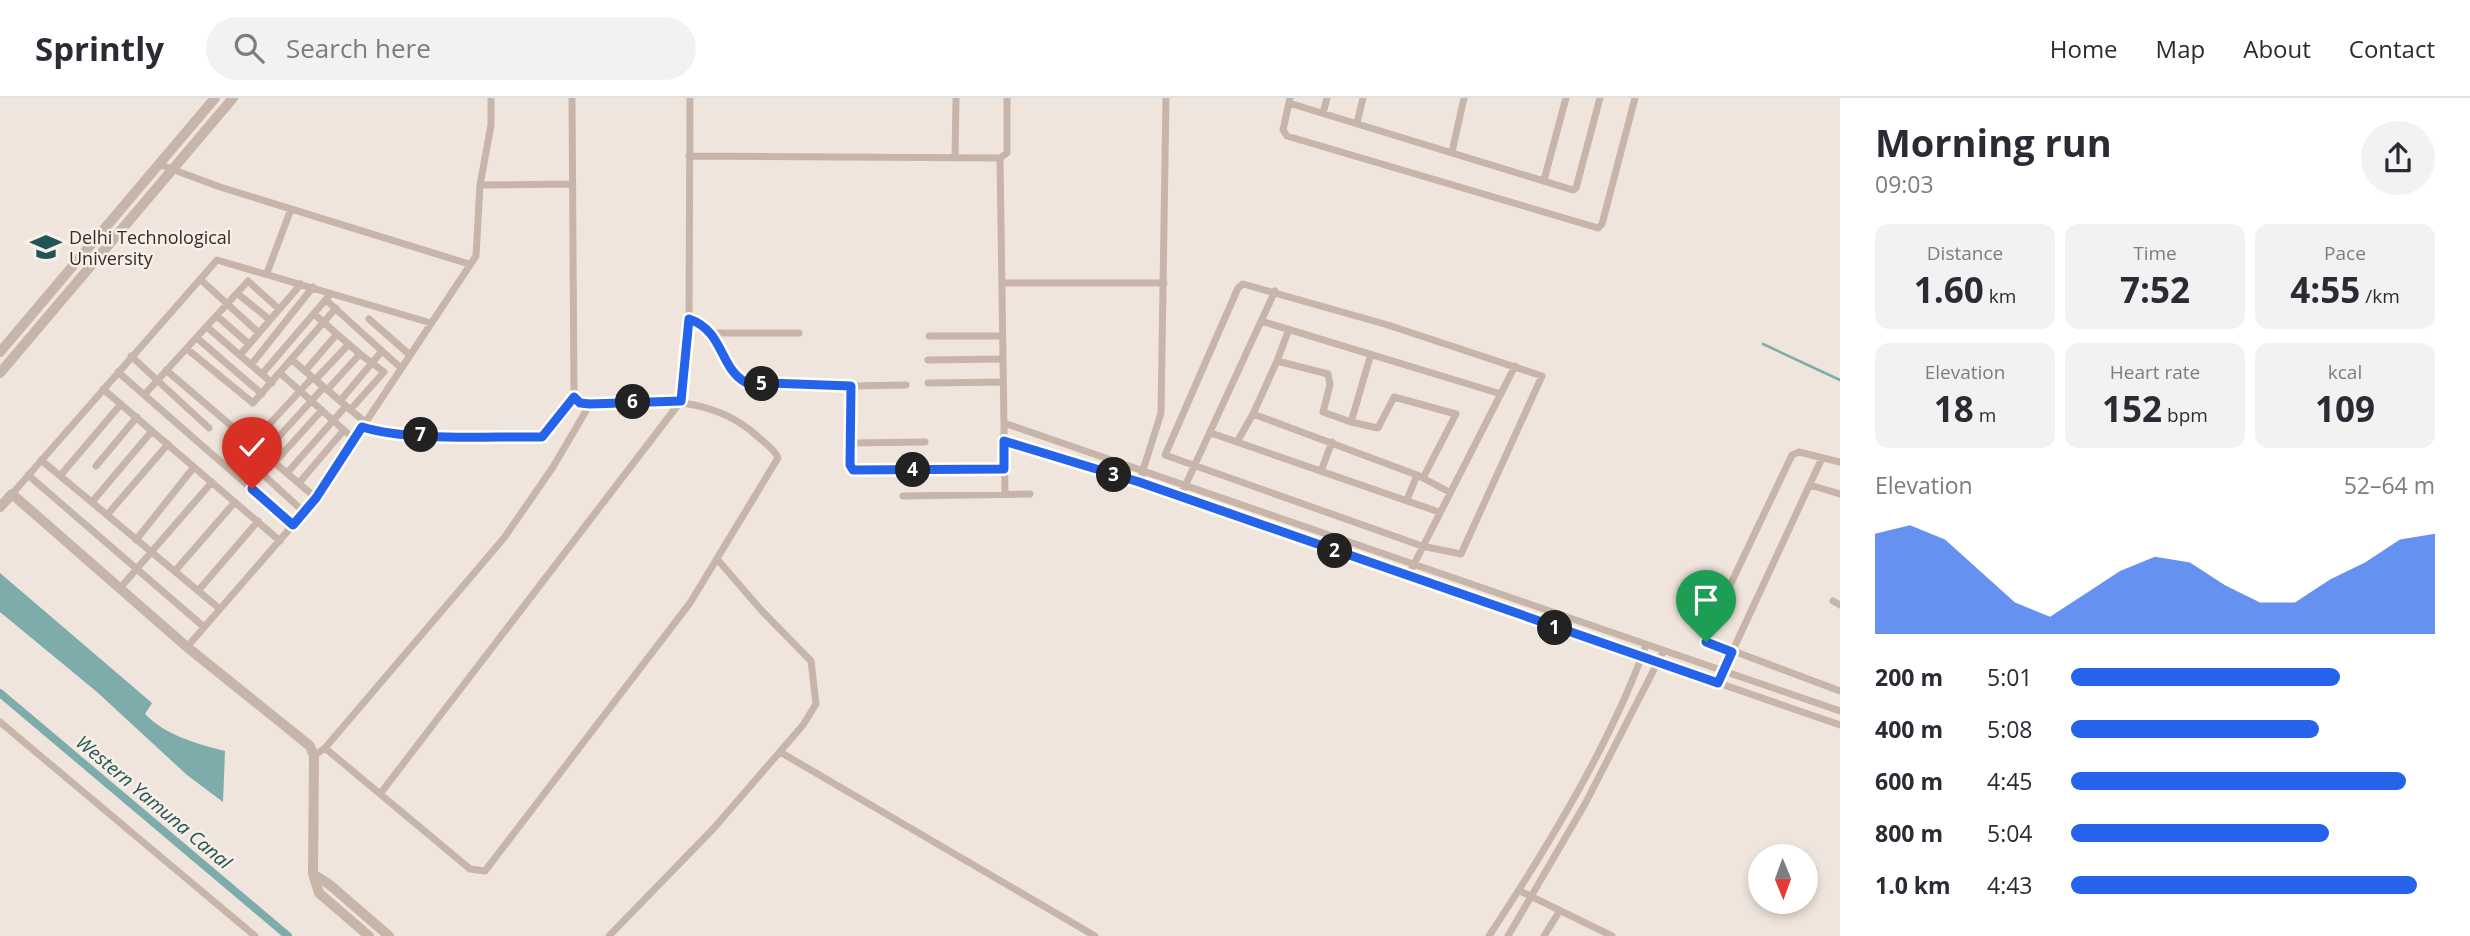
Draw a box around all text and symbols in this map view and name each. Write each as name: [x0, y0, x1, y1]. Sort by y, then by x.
search box: [206, 17, 696, 80]
text: Sprintly: [35, 26, 164, 71]
icon: search: [230, 29, 268, 67]
text: Search here: [286, 30, 431, 66]
text: Home: [2050, 32, 2118, 65]
text: Map: [2156, 32, 2205, 65]
text: About: [2243, 32, 2311, 65]
text: Contact: [2349, 32, 2435, 65]
text: Morning run: [1875, 116, 2112, 168]
button: share: [2361, 121, 2435, 195]
text: 09:03: [1875, 168, 1934, 200]
place label: Delhi Technological University: [69, 225, 231, 270]
school or university icon: Delhi Technological University: [29, 230, 63, 264]
text: Distance: [1927, 240, 2003, 266]
text: Time: [2133, 240, 2177, 266]
text: Pace: [2324, 240, 2366, 266]
text: 1.60: [1914, 266, 1984, 313]
text: 7:52: [2120, 266, 2190, 313]
text: 4:55: [2290, 266, 2360, 313]
text: km: [1984, 283, 2016, 309]
text: /km: [2360, 283, 2400, 309]
text: Elevation: [1925, 359, 2005, 385]
text: Heart rate: [2110, 359, 2200, 385]
text: kcal: [2328, 359, 2362, 385]
pin: 5: [744, 366, 780, 402]
text: 5: [756, 370, 767, 396]
pin: 6: [616, 384, 650, 420]
text: 18: [1934, 385, 1974, 432]
text: 152: [2102, 385, 2162, 432]
text: 109: [2315, 385, 2375, 432]
text: 6: [627, 388, 638, 414]
text: m: [1974, 402, 1996, 428]
text: bpm: [2162, 402, 2208, 428]
pin: [222, 417, 282, 489]
pin: 7: [404, 418, 438, 452]
text: 7: [415, 421, 426, 447]
icon: check: [233, 428, 271, 466]
pin: 4: [895, 452, 930, 488]
text: 4: [907, 456, 918, 482]
pin: 3: [1096, 458, 1132, 492]
text: 3: [1108, 461, 1119, 487]
text: Elevation: [1875, 469, 1973, 501]
text: 52–64 m: [2344, 469, 2435, 501]
pin: 2: [1318, 533, 1352, 568]
text: 2: [1329, 537, 1340, 563]
pin: [1676, 570, 1736, 642]
icon: arrive: [1687, 581, 1725, 619]
pin: 1: [1538, 610, 1572, 646]
text: 1: [1549, 614, 1560, 640]
text: 200 m: [1875, 661, 1943, 693]
text: 5:01: [1987, 661, 2033, 693]
text: 400 m: [1875, 713, 1943, 745]
text: 5:08: [1987, 713, 2033, 745]
water label: Western Yamuna Canal: [71, 729, 238, 876]
text: 600 m: [1875, 765, 1943, 797]
text: 4:45: [1987, 765, 2033, 797]
text: 800 m: [1875, 817, 1943, 849]
text: 5:04: [1987, 817, 2033, 849]
north arrow: [1748, 844, 1818, 914]
map controls: [1748, 844, 1818, 914]
text: 1.0 km: [1875, 869, 1951, 901]
text: 4:43: [1987, 869, 2033, 901]

